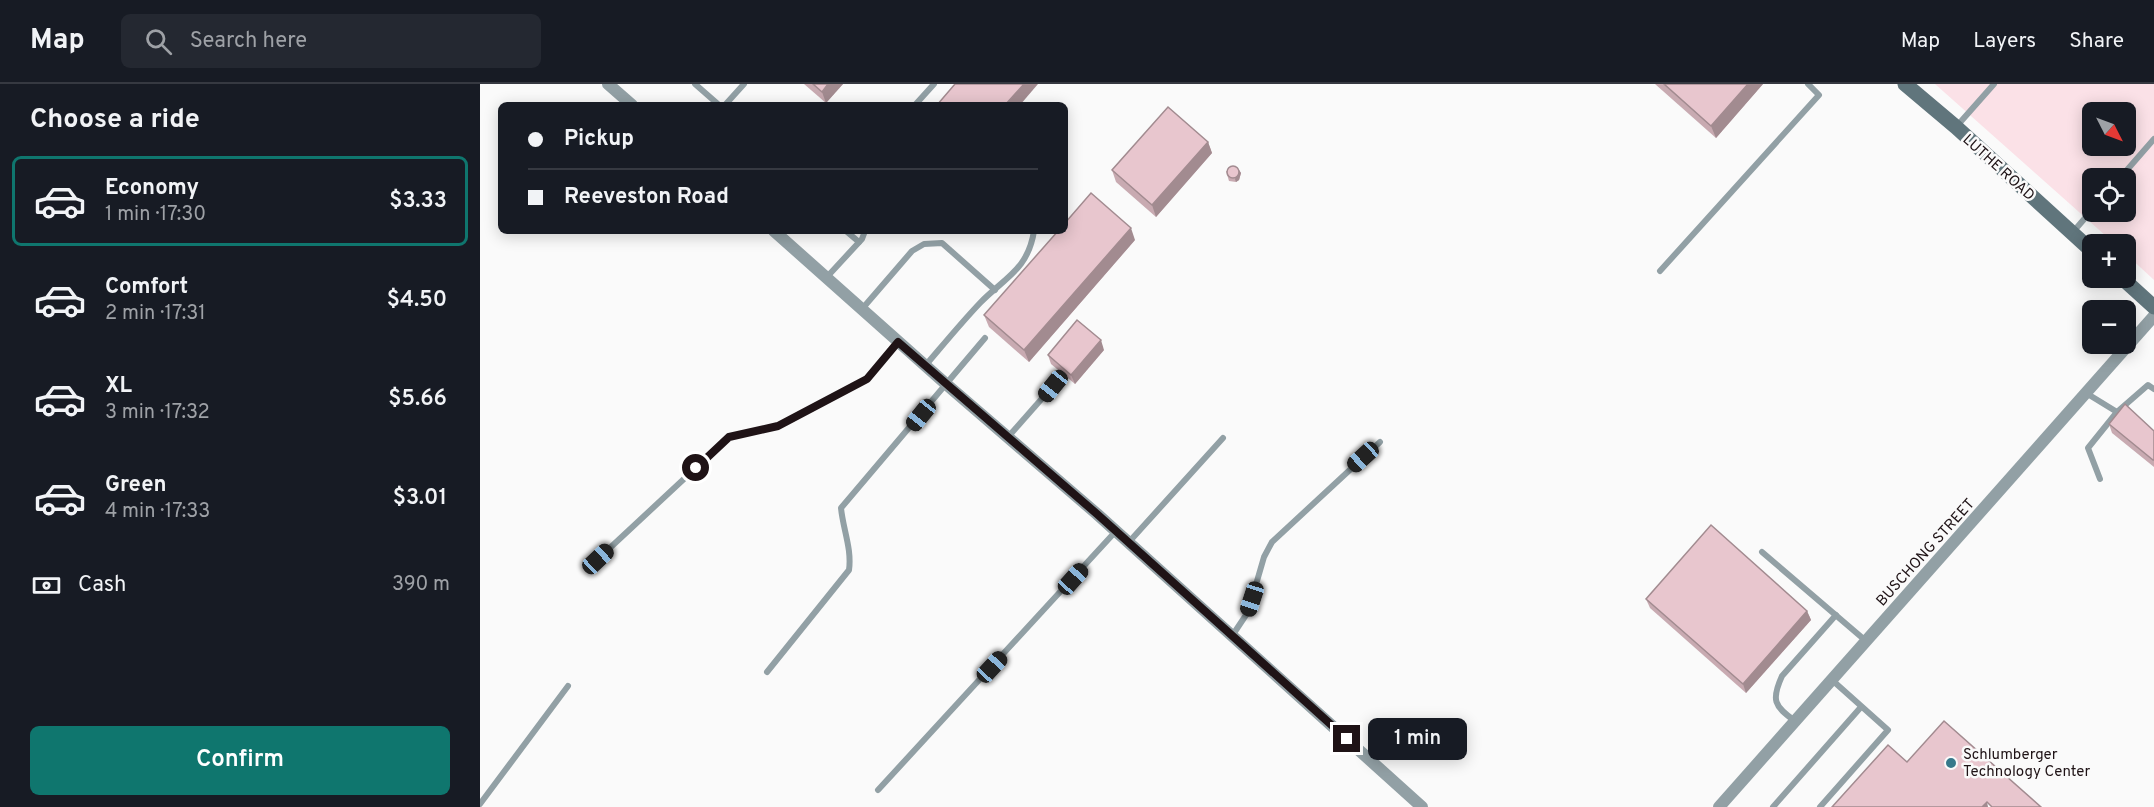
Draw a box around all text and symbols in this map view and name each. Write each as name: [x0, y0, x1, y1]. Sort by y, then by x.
search box: [121, 14, 541, 68]
text: Map: [30, 23, 85, 59]
icon: search: [142, 25, 175, 58]
text: Search here: [190, 28, 307, 55]
text: Map: [1901, 28, 1940, 55]
text: Layers: [1973, 28, 2036, 55]
text: Share: [2069, 28, 2124, 55]
north arrow: [2082, 102, 2136, 156]
map controls: [2082, 102, 2136, 354]
text: Choose a ride: [30, 103, 200, 137]
text: Pickup: [564, 126, 634, 153]
street label: LUTHE ROAD: [1958, 131, 2038, 205]
button: locate: [2082, 168, 2136, 222]
icon: car: [33, 174, 87, 228]
text: Economy: [105, 175, 199, 202]
text: Reeveston Road: [564, 184, 729, 211]
text: $3.33: [389, 188, 447, 215]
text: 1 min · 17:30: [105, 202, 206, 228]
button: +: [2082, 234, 2136, 288]
icon: car: [33, 273, 87, 327]
text: Comfort: [105, 274, 188, 301]
text: $4.50: [387, 287, 447, 314]
button: −: [2082, 300, 2136, 354]
text: 2 min · 17:31: [105, 301, 206, 327]
car: [1035, 366, 1071, 406]
icon: car: [33, 372, 87, 426]
text: XL: [105, 373, 132, 400]
text: $5.66: [388, 386, 447, 413]
car: [903, 395, 939, 435]
text: 3 min · 17:32: [105, 400, 210, 426]
car: [1344, 438, 1382, 476]
route start: [682, 454, 709, 481]
icon: car: [33, 471, 87, 525]
text: Green: [105, 472, 167, 499]
text: $3.01: [393, 485, 447, 512]
street label: BUSCHONG STREET: [1873, 495, 1979, 611]
text: 4 min · 17:33: [105, 499, 210, 525]
car: [579, 540, 617, 578]
car: [1054, 560, 1092, 598]
icon: cash: [30, 569, 63, 602]
text: Cash: [78, 572, 127, 599]
text: 390 m: [392, 572, 450, 598]
car: [1238, 579, 1266, 619]
car: [973, 648, 1011, 686]
callout: 1 min: [1368, 718, 1467, 760]
route end: [1333, 725, 1360, 752]
button: Confirm: [30, 726, 450, 795]
text: 1 min: [1394, 726, 1441, 752]
place label: Schlumberger Technology Center: [1963, 746, 2090, 782]
marker: Schlumberger Technology Center: [1944, 756, 1958, 770]

